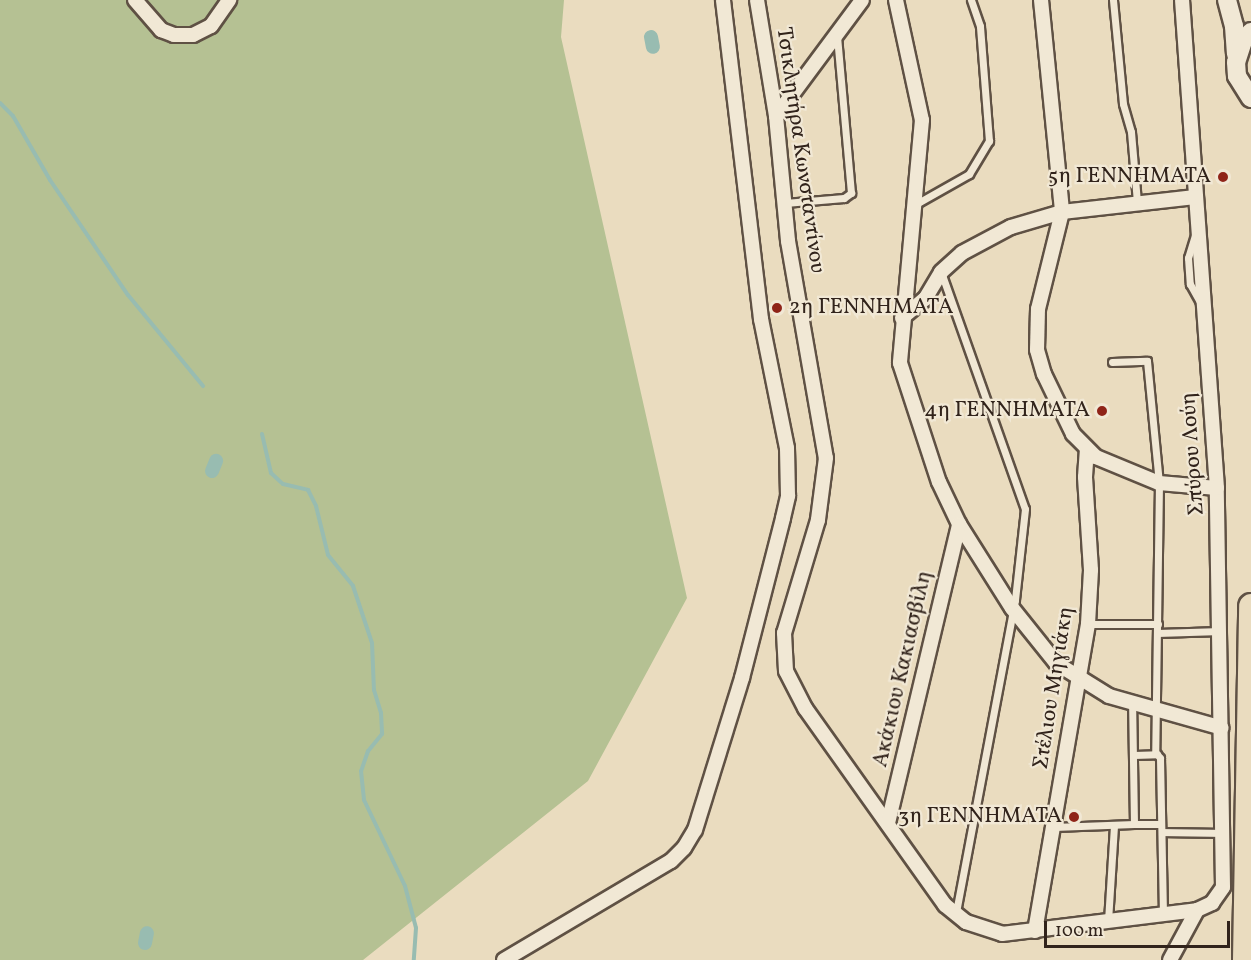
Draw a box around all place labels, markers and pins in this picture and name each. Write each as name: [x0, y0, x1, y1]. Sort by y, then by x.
place label: 5η ΓΕΝΝΗΜΑΤΑ: [1048, 164, 1211, 190]
marker: 5η ΓΕΝΝΗΜΑΤΑ: [1216, 170, 1230, 184]
place label: 2η ΓΕΝΝΗΜΑΤΑ: [789, 295, 953, 321]
marker: 2η ΓΕΝΝΗΜΑΤΑ: [770, 301, 784, 315]
place label: 4η ΓΕΝΝΗΜΑΤΑ: [924, 398, 1090, 424]
marker: 4η ΓΕΝΝΗΜΑΤΑ: [1095, 404, 1109, 418]
place label: 3η ΓΕΝΝΗΜΑΤΑ: [898, 804, 1062, 830]
marker: 3η ΓΕΝΝΗΜΑΤΑ: [1067, 810, 1081, 824]

